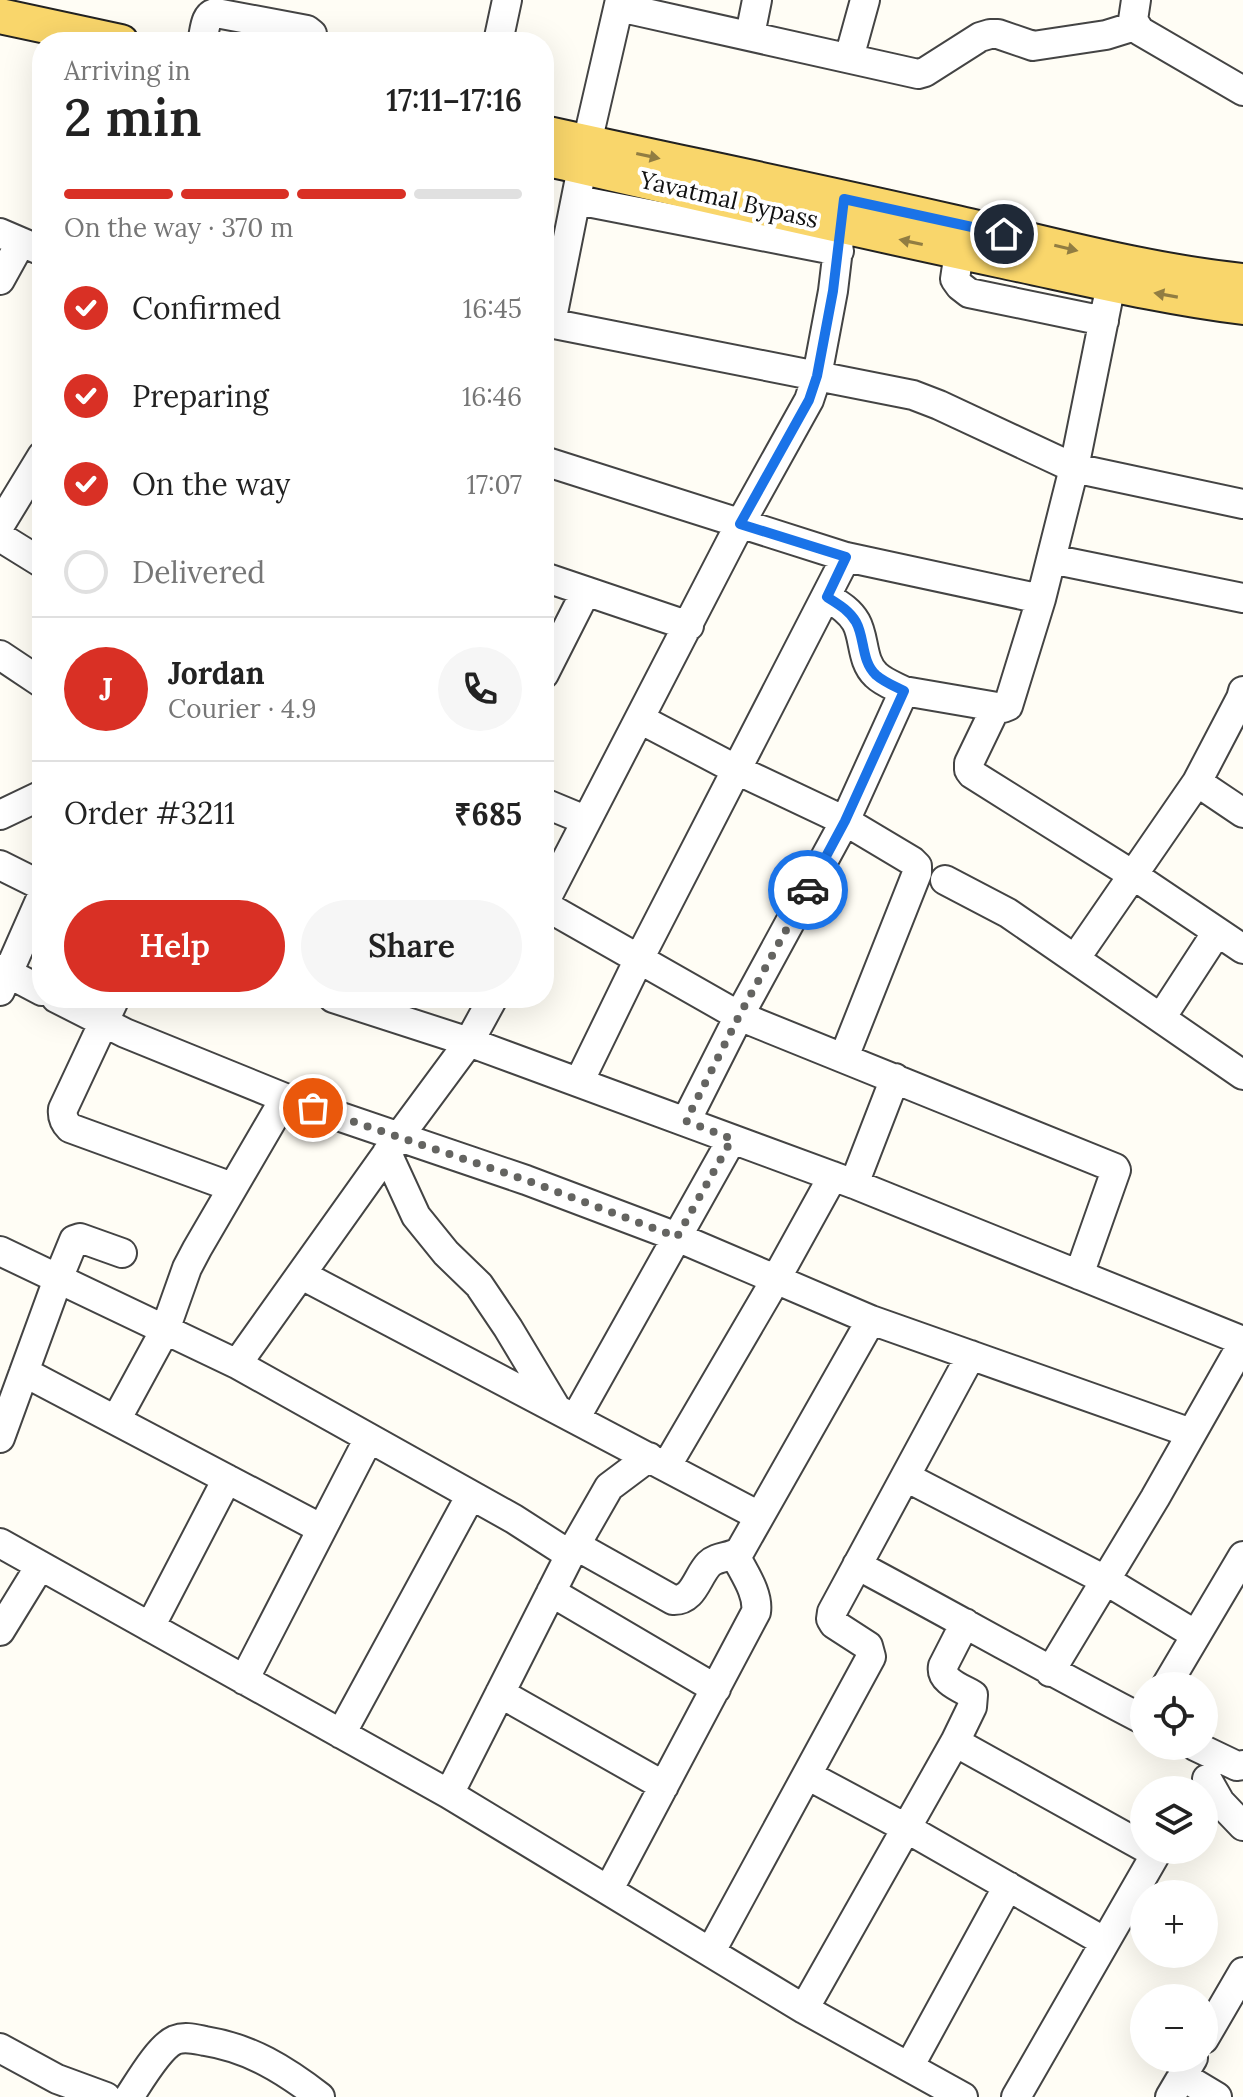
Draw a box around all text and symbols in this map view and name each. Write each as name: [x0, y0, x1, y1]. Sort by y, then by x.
text: Arriving in: [64, 54, 191, 87]
text: 17:11–17:16: [386, 81, 522, 119]
text: 2 min: [64, 84, 202, 150]
one-way arrow: [635, 150, 660, 163]
street label: Yavatmal Bypass: [636, 164, 821, 235]
pin: [970, 200, 1038, 268]
text: On the way · 370 m: [64, 211, 294, 244]
icon: home: [982, 212, 1026, 256]
one-way arrow: [899, 235, 924, 248]
one-way arrow: [1053, 242, 1078, 255]
icon: check: [64, 286, 108, 330]
one-way arrow: [1153, 288, 1178, 300]
text: Confirmed: [132, 289, 281, 327]
text: 16:45: [463, 292, 522, 325]
icon: check: [64, 374, 108, 418]
text: Preparing: [132, 377, 269, 415]
text: 16:46: [462, 380, 522, 413]
icon: check: [64, 462, 108, 506]
text: On the way: [132, 465, 290, 503]
text: 17:07: [466, 468, 522, 501]
text: Delivered: [132, 553, 265, 591]
button: phone: [438, 647, 522, 731]
text: Jordan: [168, 654, 265, 692]
text: J: [99, 670, 113, 708]
text: Courier · 4.9: [168, 692, 317, 725]
text: Order #3211: [64, 794, 235, 832]
text: ₹685: [454, 795, 522, 833]
courier: [768, 850, 848, 930]
icon: car: [786, 868, 830, 912]
button: Help: [64, 900, 285, 992]
button: Share: [301, 900, 522, 992]
pin: [279, 1074, 347, 1142]
icon: bag: [291, 1086, 335, 1130]
map controls: [1130, 1672, 1218, 2072]
button: locate: [1130, 1672, 1218, 1760]
button: layers: [1130, 1776, 1218, 1864]
button: +: [1130, 1880, 1218, 1968]
button: −: [1130, 1984, 1218, 2072]

